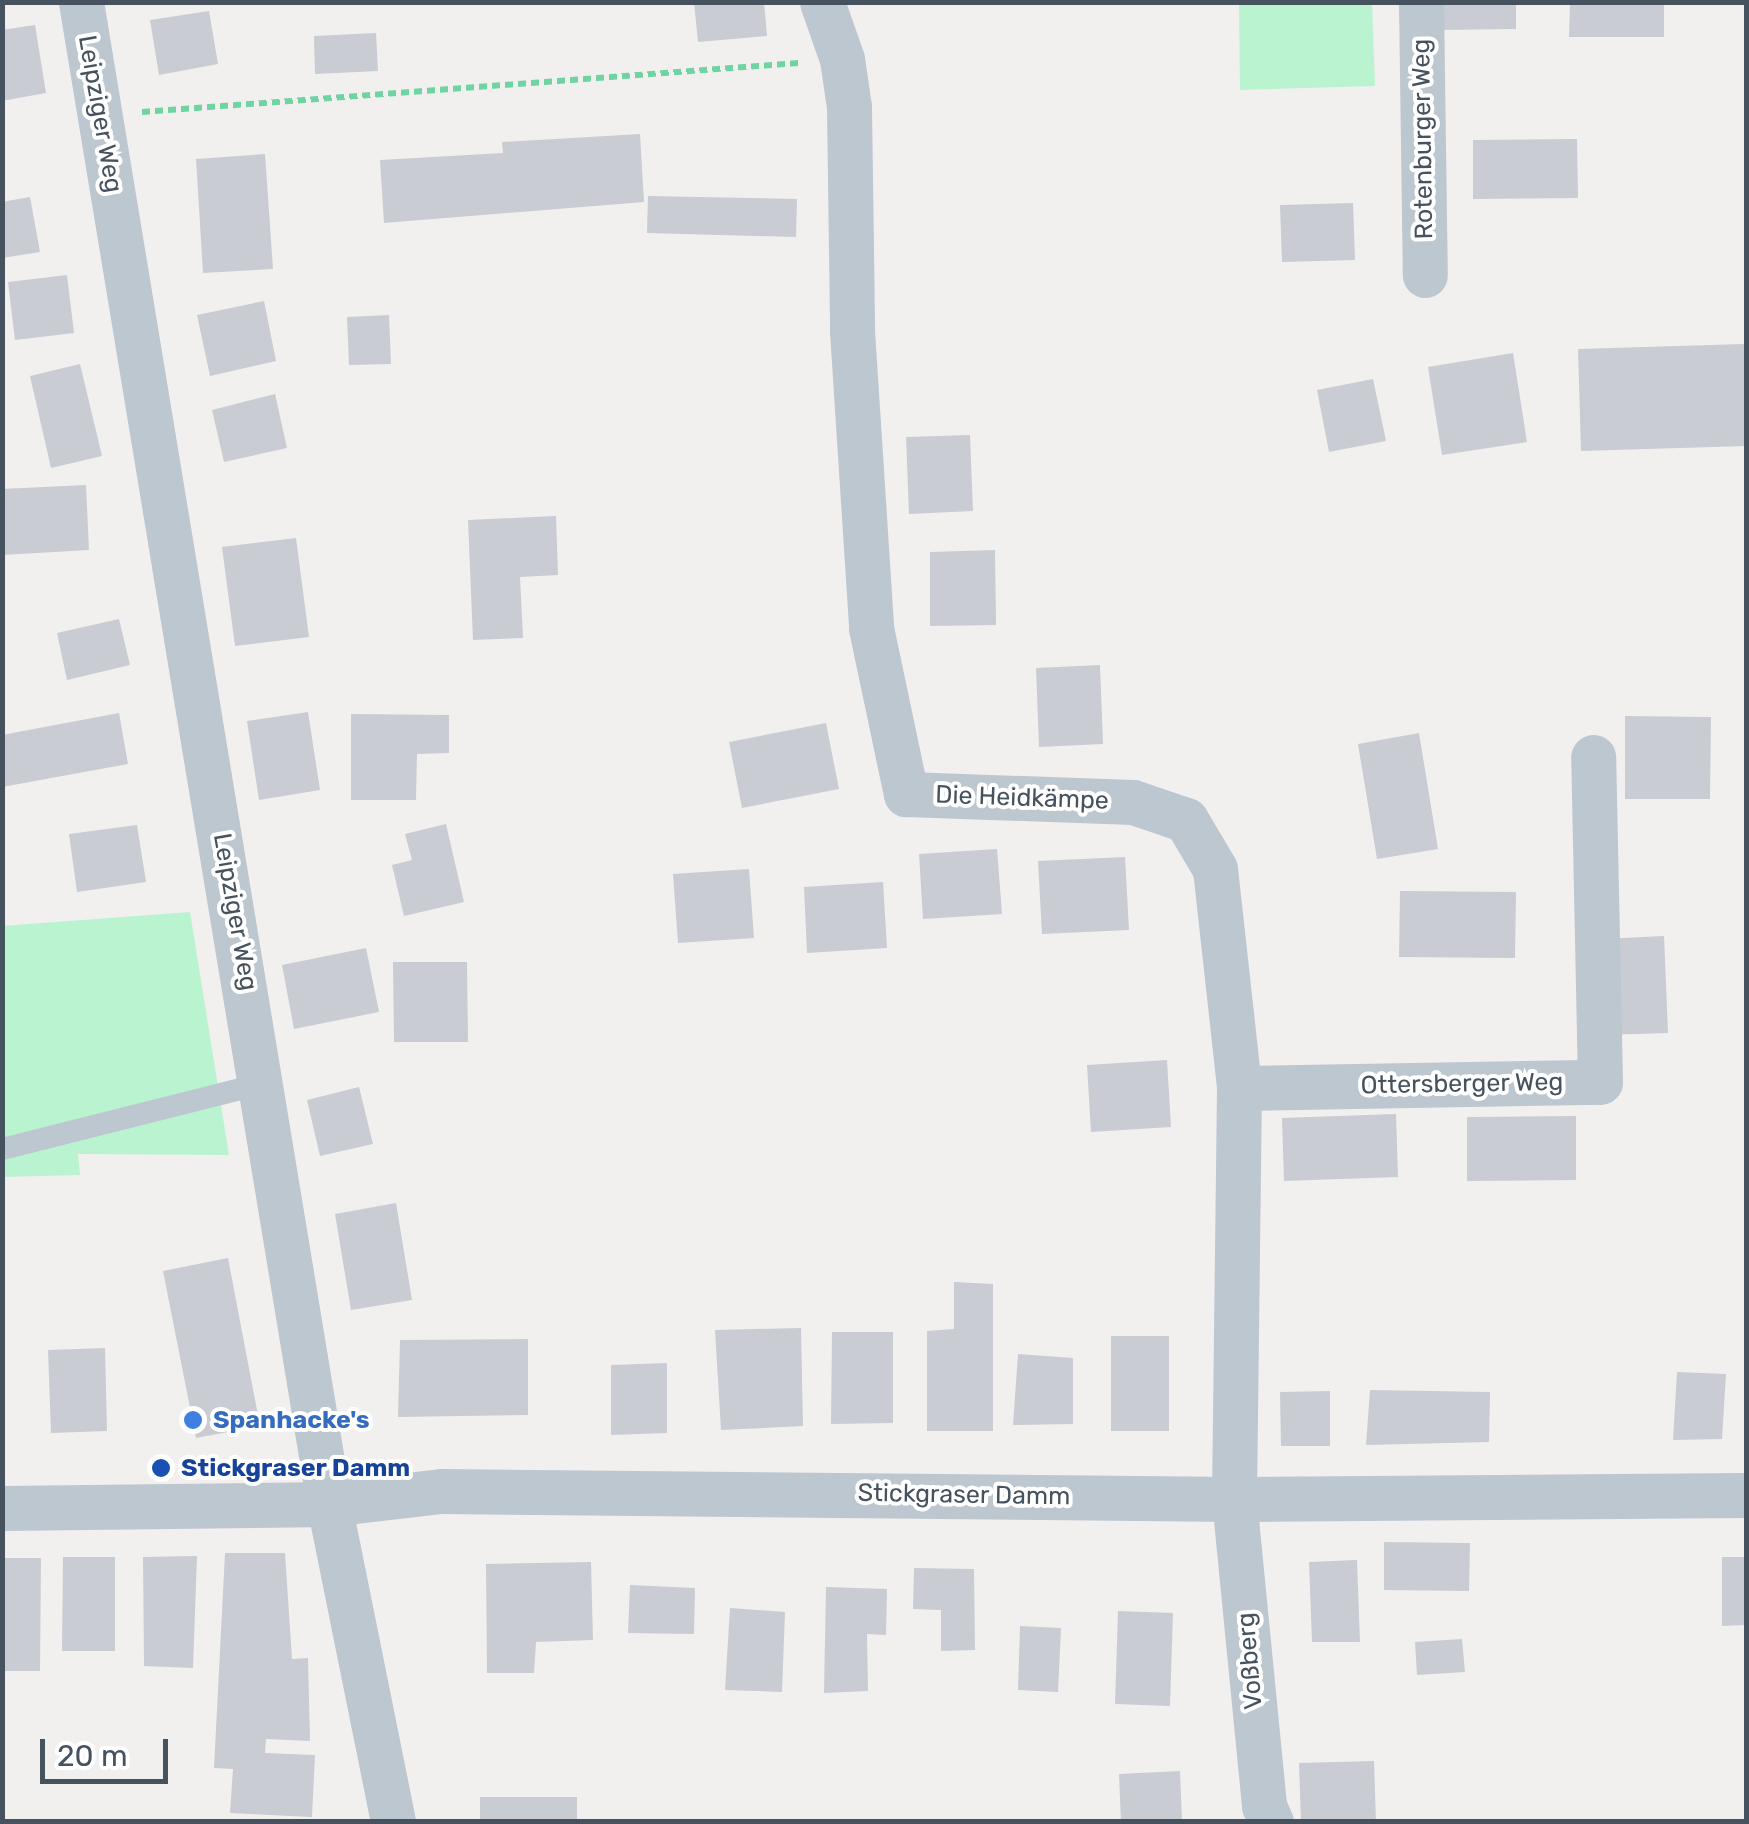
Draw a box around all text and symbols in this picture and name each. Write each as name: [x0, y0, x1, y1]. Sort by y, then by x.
street label: Leipziger Weg: [71, 32, 129, 196]
street label: Rotenburger Weg: [1406, 38, 1440, 240]
street label: Die Heidkämpe: [935, 780, 1109, 816]
street label: Leipziger Weg: [206, 830, 264, 994]
street label: Ottersberger Weg: [1360, 1067, 1564, 1101]
place label: Spanhacke's: [213, 1405, 370, 1435]
marker: Spanhacke's: [182, 1409, 204, 1431]
place label: Stickgraser Damm: [181, 1453, 411, 1483]
marker: Stickgraser Damm: [150, 1457, 172, 1479]
street label: Stickgraser Damm: [857, 1478, 1071, 1512]
street label: Voßberg: [1231, 1611, 1269, 1711]
scale bar: [45, 1719, 172, 1781]
text: 20 m: [57, 1738, 128, 1774]

